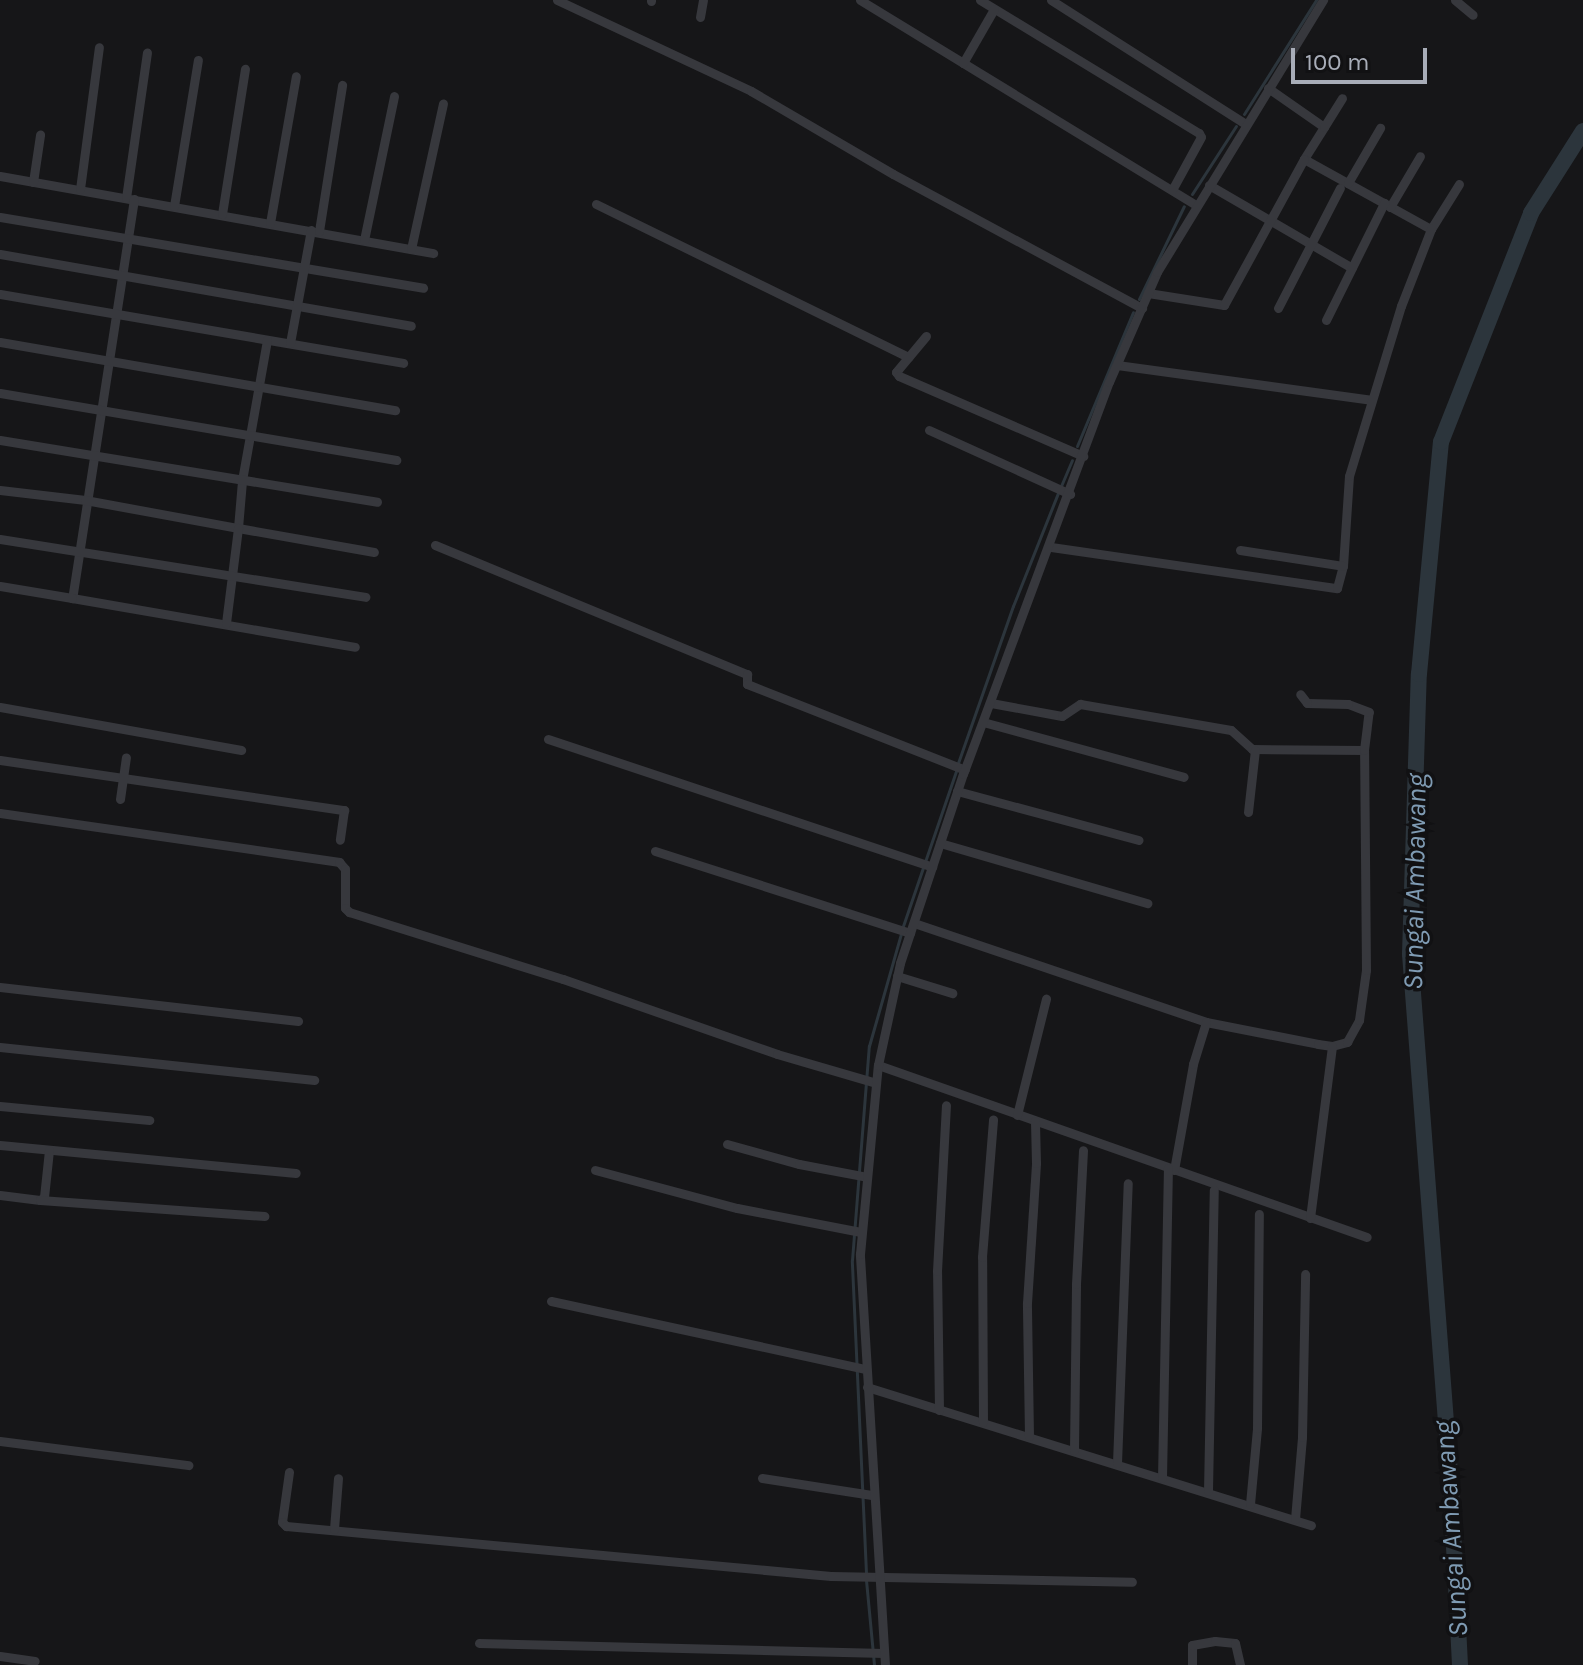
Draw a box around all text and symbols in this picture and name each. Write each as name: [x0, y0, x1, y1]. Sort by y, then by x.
scale bar: [1295, 32, 1431, 82]
text: 100 m: [1305, 48, 1370, 76]
water label: Sungai Ambawang: [1396, 774, 1434, 990]
water label: Sungai Ambawang: [1427, 1420, 1475, 1638]

